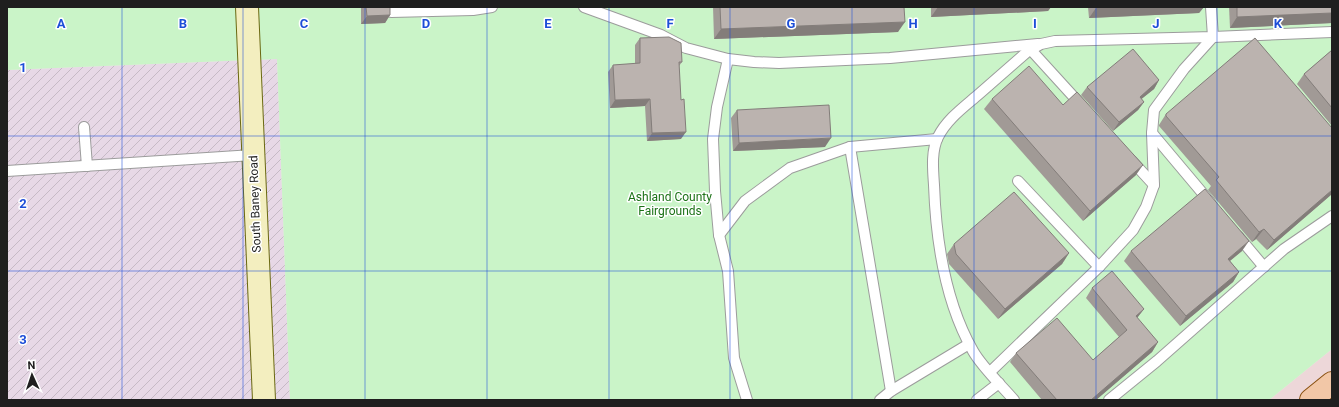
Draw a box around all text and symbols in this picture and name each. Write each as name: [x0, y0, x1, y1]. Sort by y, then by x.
text: A: [57, 16, 66, 31]
text: B: [179, 16, 187, 31]
text: C: [300, 16, 309, 31]
text: D: [422, 16, 430, 31]
text: E: [544, 16, 552, 31]
text: F: [666, 16, 674, 31]
text: G: [787, 16, 796, 31]
text: H: [908, 16, 918, 31]
text: I: [1033, 16, 1037, 31]
text: J: [1152, 16, 1160, 31]
text: K: [1274, 16, 1283, 31]
text: 1: [19, 60, 27, 75]
street label: South Baney Road: [246, 155, 264, 253]
park label: Ashland County Fairgrounds: [628, 190, 712, 218]
text: 2: [19, 196, 27, 211]
text: 3: [19, 332, 27, 347]
north arrow: [12, 355, 52, 395]
text: N: [27, 359, 36, 372]

